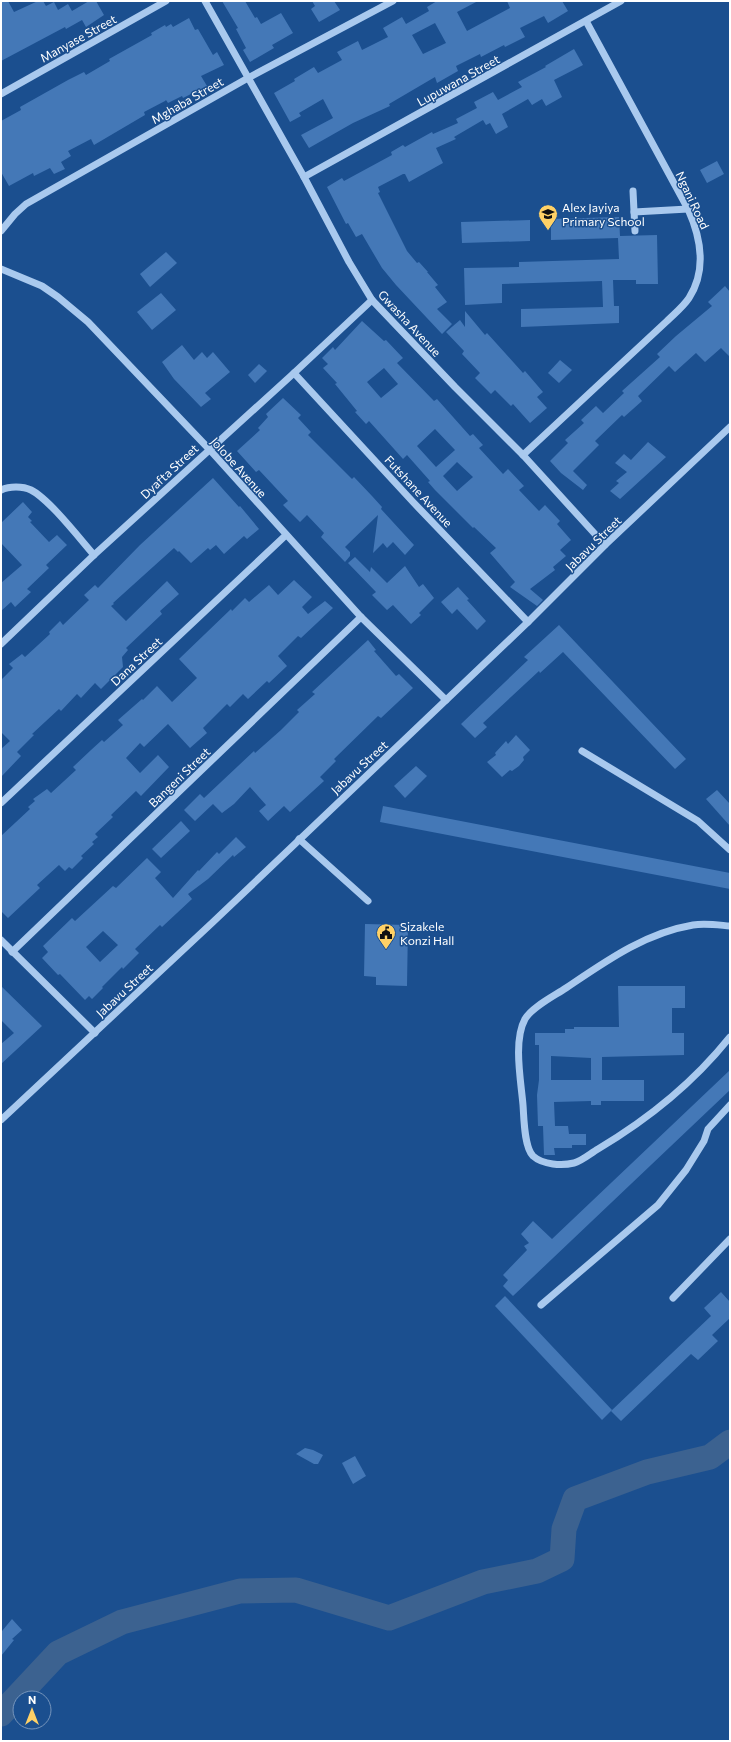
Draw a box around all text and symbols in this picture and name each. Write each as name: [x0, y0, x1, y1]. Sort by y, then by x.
street label: Manyase Street: [38, 11, 119, 65]
street label: Lupuwana Street: [414, 51, 502, 109]
street label: Mghaba Street: [149, 74, 225, 126]
street label: Ngani Road: [674, 169, 712, 231]
place label: Alex Jayiya Primary School: [562, 200, 645, 228]
school or university icon: Alex Jayiya Primary School: [537, 203, 559, 231]
street label: Gwasha Avenue: [376, 287, 444, 359]
street label: Jolobe Avenue: [207, 434, 270, 501]
street label: Dyafta Street: [137, 441, 201, 501]
street label: Futshane Avenue: [382, 452, 456, 530]
street label: Jabavu Street: [562, 513, 625, 574]
street label: Dana Street: [108, 634, 164, 688]
street label: Jabavu Street: [328, 737, 391, 797]
street label: Bangeni Street: [145, 744, 213, 810]
place label: Sizakele Konzi Hall: [400, 919, 454, 947]
public building icon: Sizakele Konzi Hall: [375, 922, 397, 950]
street label: Jabavu Street: [93, 960, 156, 1020]
north arrow: [12, 1690, 52, 1730]
text: N: [28, 1693, 36, 1706]

